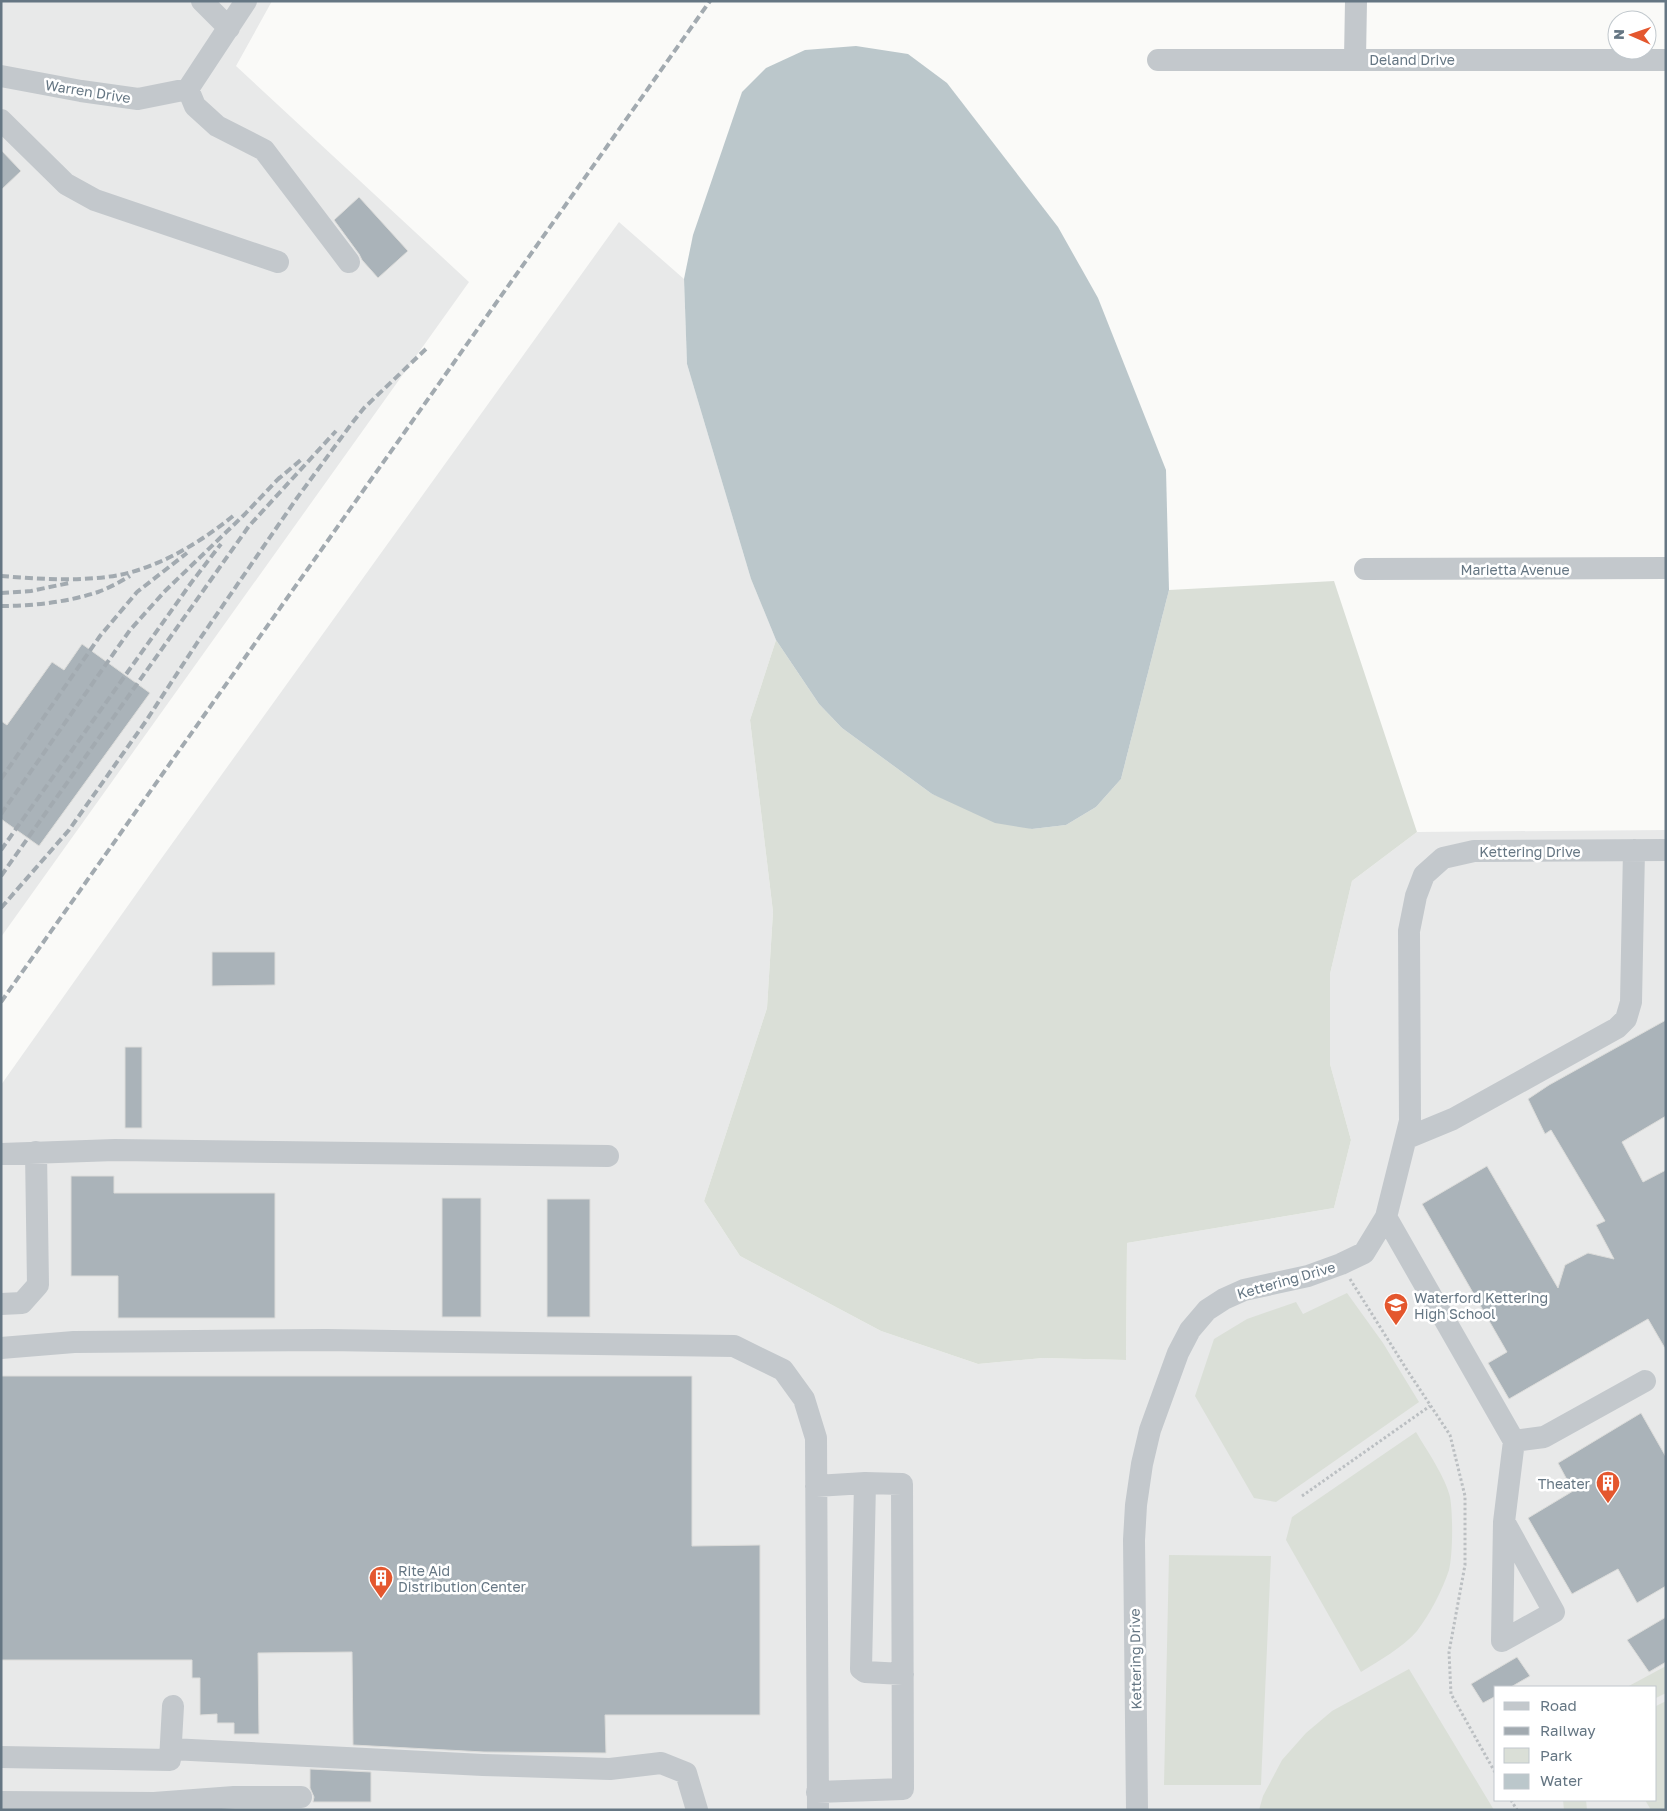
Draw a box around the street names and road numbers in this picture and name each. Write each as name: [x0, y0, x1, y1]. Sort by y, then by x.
street label: Deland Drive: [1369, 51, 1455, 68]
street label: Warren Drive: [44, 76, 132, 106]
street label: Marietta Avenue: [1460, 561, 1570, 578]
street label: Kettering Drive: [1479, 843, 1581, 860]
street label: Kettering Drive: [1235, 1258, 1337, 1302]
street label: Kettering Drive: [1126, 1608, 1144, 1710]

